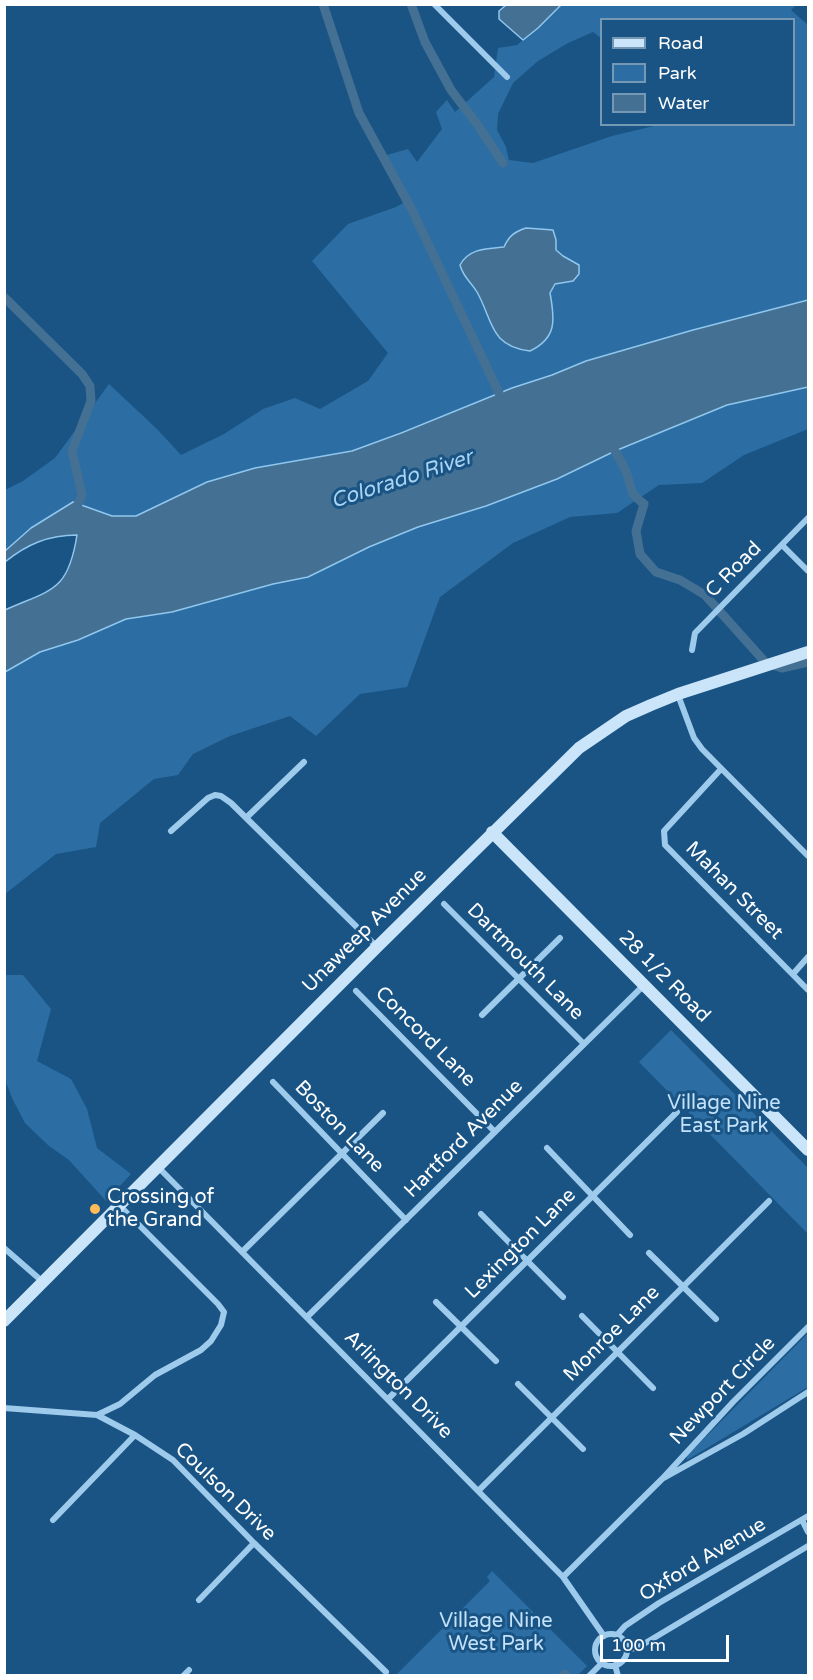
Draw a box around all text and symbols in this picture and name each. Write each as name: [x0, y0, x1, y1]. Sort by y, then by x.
legend: [600, 18, 795, 126]
text: Road: [658, 32, 703, 54]
text: Park: [658, 62, 696, 84]
text: Water: [658, 92, 709, 114]
water label: Colorado River: [328, 445, 476, 515]
street label: C Road: [701, 537, 767, 603]
street label: Mahan Street: [680, 837, 788, 945]
street label: Unaweep Avenue: [298, 864, 432, 998]
street label: Dartmouth Lane: [462, 899, 588, 1025]
street label: 28 1/2 Road: [613, 926, 715, 1028]
street label: Concord Lane: [370, 982, 480, 1092]
street label: Hartford Avenue: [400, 1075, 528, 1203]
street label: Boston Lane: [289, 1076, 389, 1178]
park label: Village Nine East Park: [667, 1092, 781, 1139]
street label: Lexington Lane: [461, 1184, 581, 1304]
place label: Crossing of the Grand: [107, 1186, 214, 1233]
marker: Crossing of the Grand: [88, 1202, 102, 1216]
street label: Monroe Lane: [559, 1281, 665, 1387]
street label: Arlington Drive: [339, 1326, 457, 1444]
street label: Newport Circle: [665, 1332, 781, 1450]
street label: Coulson Drive: [169, 1438, 281, 1546]
street label: Oxford Avenue: [635, 1513, 771, 1607]
park label: Village Nine West Park: [439, 1610, 553, 1657]
scale bar: [603, 1623, 732, 1661]
text: 100 m: [611, 1634, 666, 1656]

